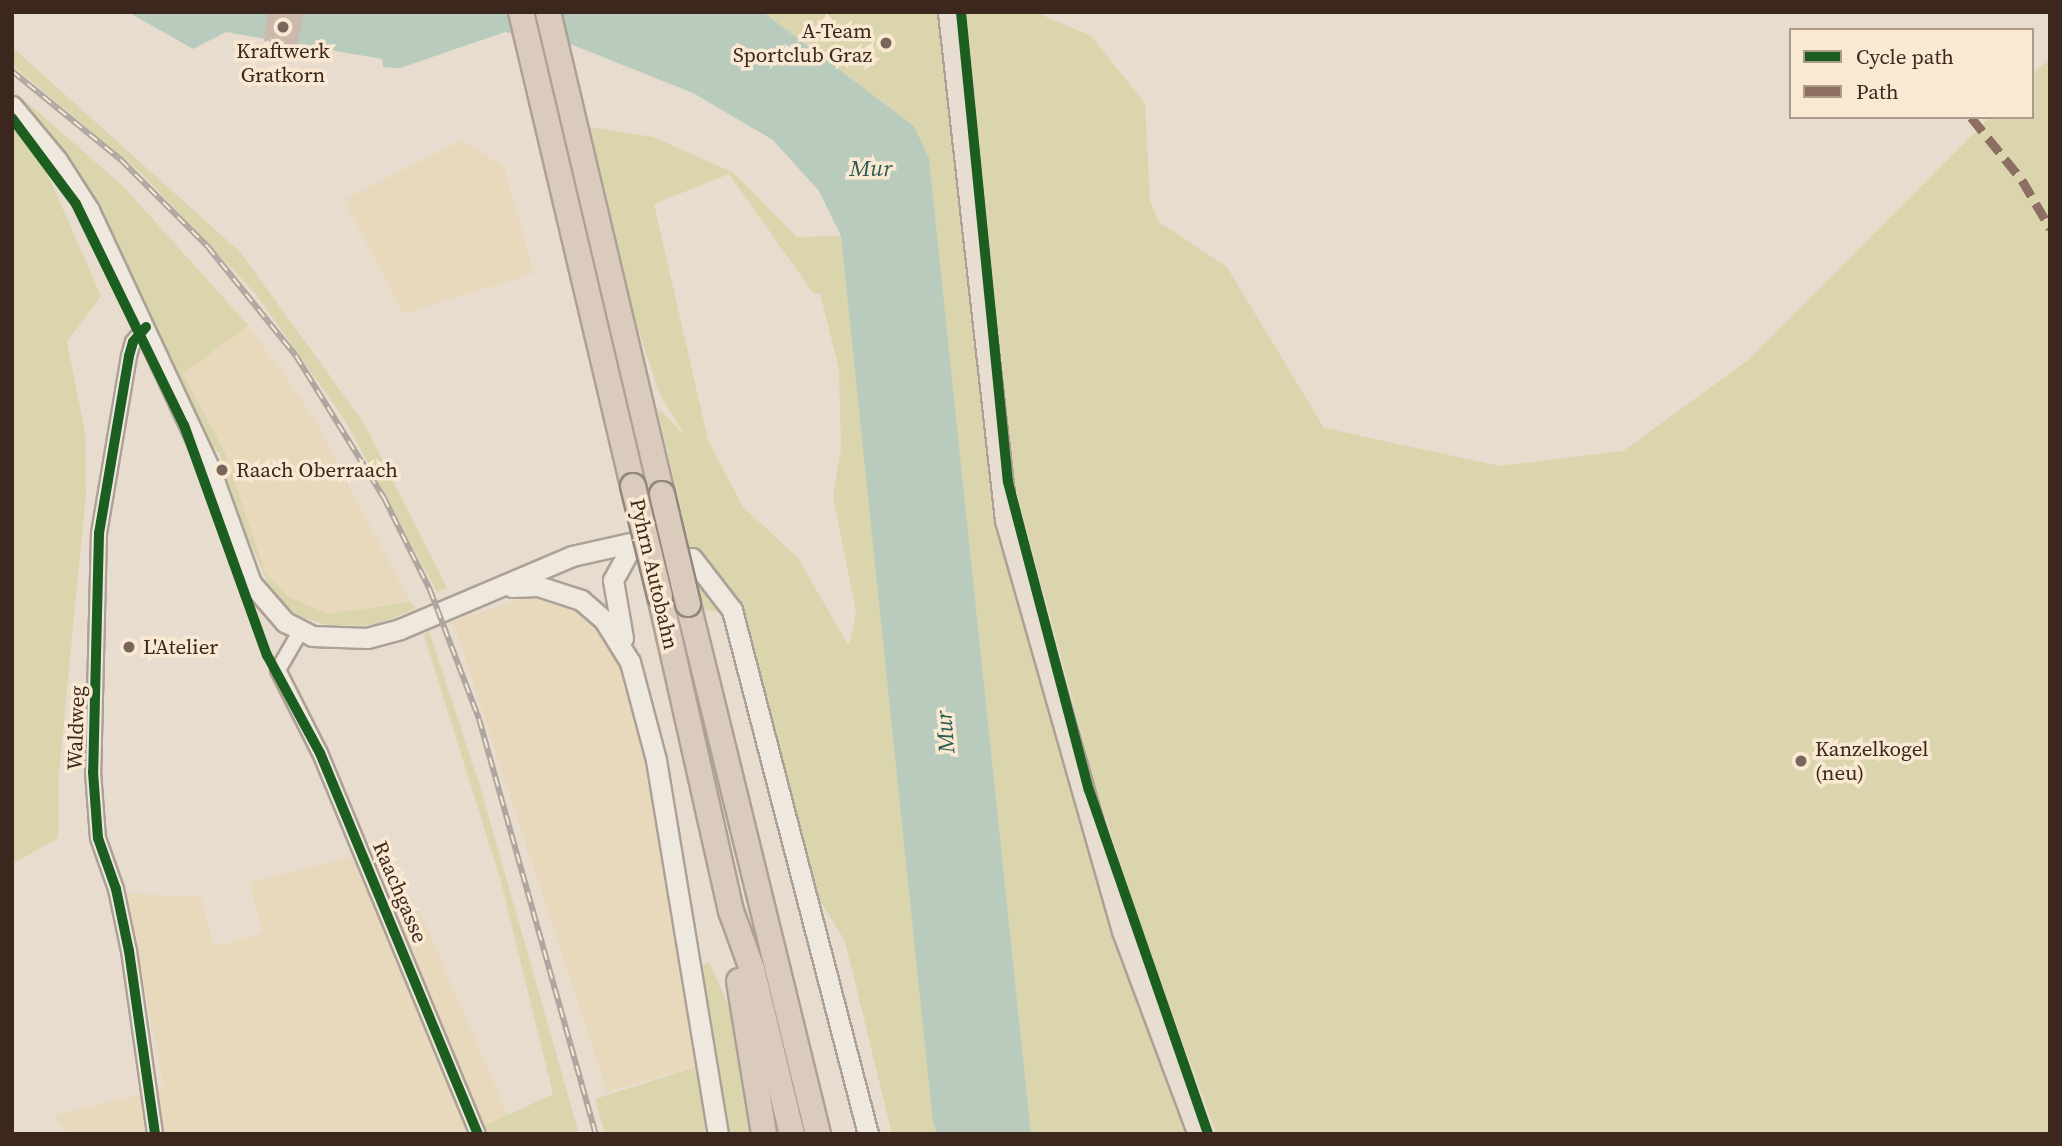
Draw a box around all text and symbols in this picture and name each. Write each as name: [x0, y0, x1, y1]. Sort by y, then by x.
place label: A-Team Sportclub Graz: [733, 18, 872, 68]
marker: Kraftwerk Gratkorn: [275, 19, 291, 35]
legend: [1789, 28, 2034, 119]
marker: A-Team Sportclub Graz: [878, 35, 894, 51]
place label: Kraftwerk Gratkorn: [236, 38, 330, 88]
text: Cycle path: [1856, 42, 1954, 71]
text: Path: [1856, 77, 1899, 106]
water label: Mur: [850, 154, 892, 182]
place label: Raach Oberraach: [236, 457, 398, 483]
marker: Raach Oberraach: [214, 462, 230, 478]
street label: Pyhrn Autobahn: [624, 496, 684, 652]
place label: L'Atelier: [143, 634, 218, 660]
marker: L'Atelier: [121, 639, 137, 655]
street label: Waldweg: [62, 685, 90, 771]
water label: Mur: [929, 710, 961, 754]
place label: Kanzelkogel (neu): [1815, 736, 1928, 786]
marker: Kanzelkogel (neu): [1793, 753, 1809, 769]
street label: Raachgasse: [367, 837, 433, 947]

